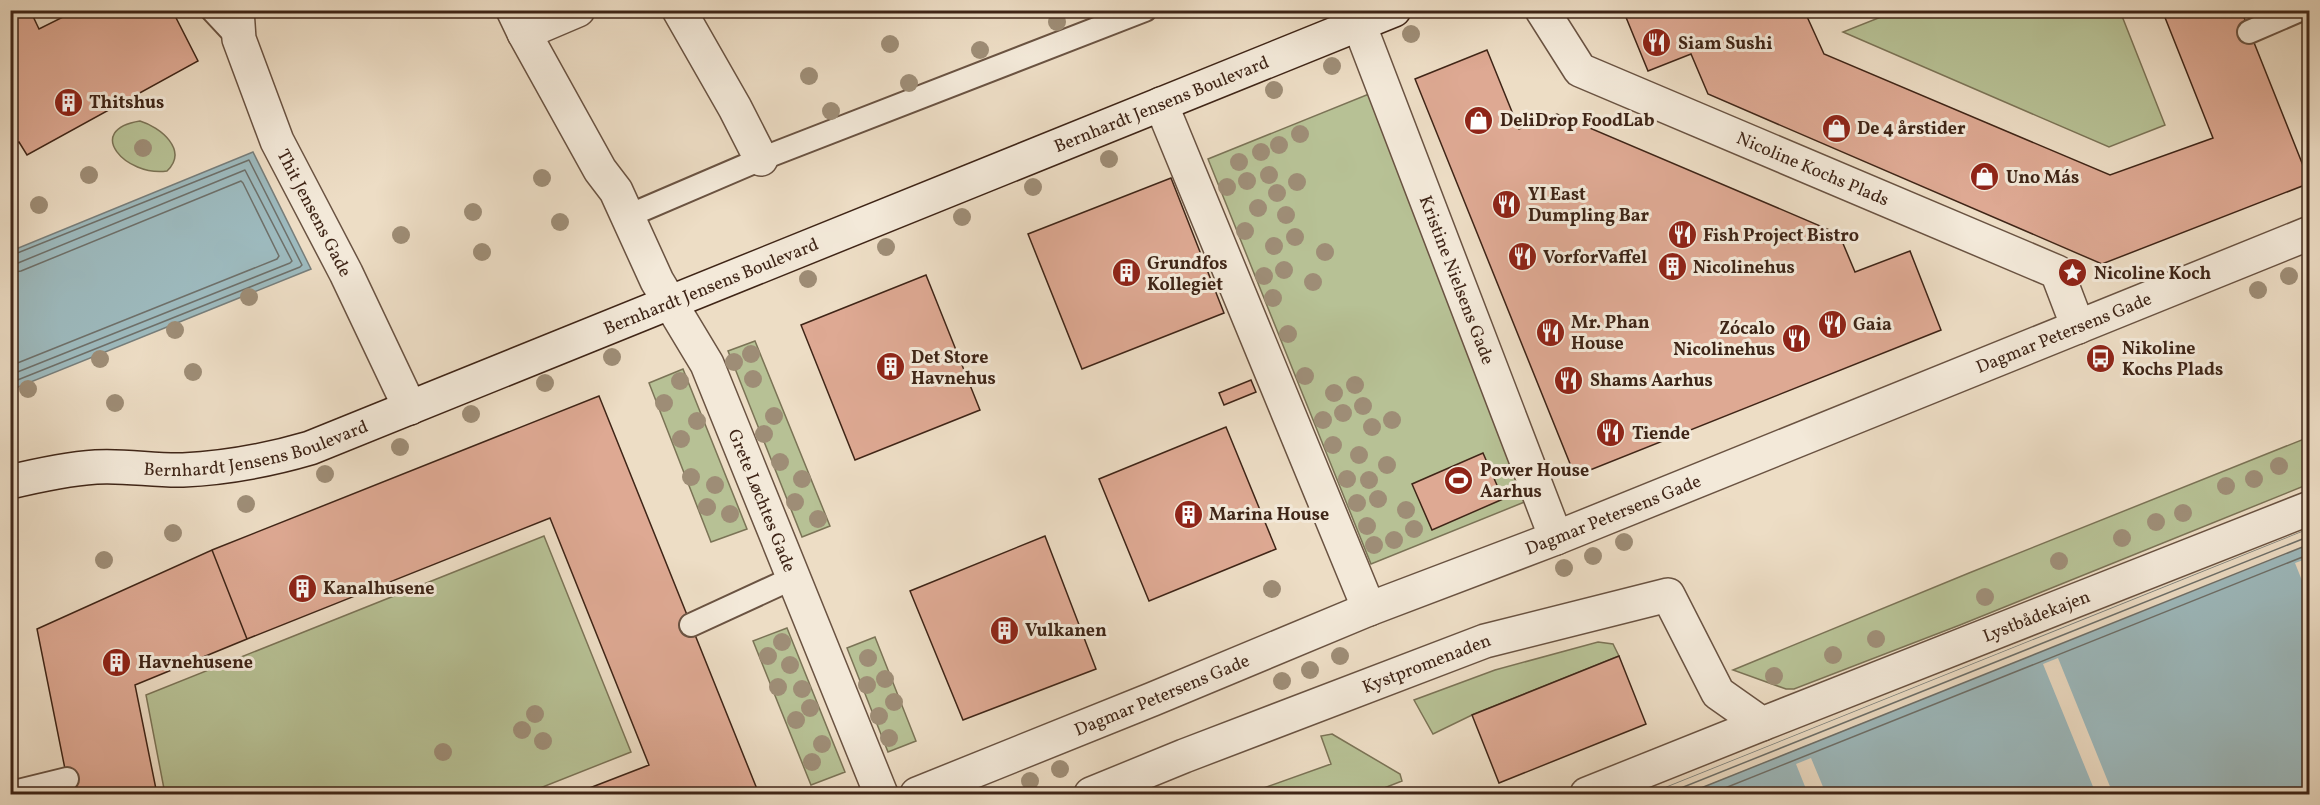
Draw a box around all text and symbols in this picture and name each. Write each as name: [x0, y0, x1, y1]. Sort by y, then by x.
restaurant icon: Siam Sushi: [1641, 27, 1673, 59]
place label: Siam Sushi: [1678, 32, 1773, 57]
street label: Bernhardt Jensens Boulevard: [1051, 51, 1273, 160]
building icon: Thitshus: [52, 86, 84, 118]
place label: Thitshus: [89, 91, 164, 116]
shop icon: DeliDrop FoodLab: [1463, 104, 1495, 136]
place label: DeliDrop FoodLab: [1500, 109, 1655, 134]
shop icon: De 4 årstider: [1820, 112, 1852, 144]
place label: De 4 årstider: [1857, 117, 1966, 142]
street label: Nicoline Kochs Plads: [1732, 127, 1892, 213]
street label: Thit Jensens Gade: [270, 145, 357, 282]
shop icon: Uno Más: [1969, 161, 2001, 193]
place label: Uno Más: [2006, 166, 2079, 191]
place label: YI East Dumpling Bar: [1528, 183, 1650, 229]
restaurant icon: YI East Dumpling Bar: [1491, 188, 1523, 220]
street label: Kristine Nielsens Gade: [1412, 192, 1499, 369]
restaurant icon: Fish Project Bistro: [1666, 219, 1698, 251]
place label: Fish Project Bistro: [1703, 224, 1859, 249]
street label: Bernhardt Jensens Boulevard: [600, 233, 823, 342]
restaurant icon: VorforVaffel: [1506, 241, 1538, 273]
place label: VorforVaffel: [1543, 246, 1647, 271]
building icon: Nicolinehus: [1656, 251, 1688, 283]
place label: Grundfos Kollegiet: [1147, 252, 1228, 298]
place label: Nicolinehus: [1693, 256, 1795, 281]
building icon: Grundfos Kollegiet: [1110, 257, 1142, 289]
place icon: Nicoline Koch: [2057, 257, 2089, 289]
place label: Nicoline Koch: [2094, 262, 2211, 287]
street label: Dagmar Petersens Gade: [1973, 287, 2156, 381]
restaurant icon: Gaia: [1816, 308, 1848, 340]
place label: Mr. Phan House: [1571, 311, 1650, 357]
place label: Gaia: [1853, 313, 1892, 338]
restaurant icon: Mr. Phan House: [1534, 316, 1566, 348]
place label: Zócalo Nicolinehus: [1673, 317, 1775, 363]
restaurant icon: Zócalo Nicolinehus: [1780, 322, 1812, 354]
place label: Nikoline Kochs Plads: [2122, 337, 2223, 383]
bus stop icon: Nikoline Kochs Plads: [2085, 342, 2117, 374]
place label: Det Store Havnehus: [911, 346, 996, 392]
building icon: Det Store Havnehus: [874, 351, 906, 383]
restaurant icon: Shams Aarhus: [1553, 364, 1585, 396]
place label: Shams Aarhus: [1590, 369, 1713, 394]
street label: Bernhardt Jensens Boulevard: [143, 415, 372, 484]
restaurant icon: Tiende: [1595, 417, 1627, 449]
place label: Tiende: [1632, 422, 1690, 447]
street label: Grete Løchtes Gade: [721, 426, 801, 576]
place label: Power House Aarhus: [1480, 459, 1589, 505]
sports icon: Power House Aarhus: [1443, 464, 1475, 496]
street label: Dagmar Petersens Gade: [1522, 470, 1705, 563]
building icon: Marina House: [1172, 498, 1204, 530]
place label: Marina House: [1209, 503, 1329, 528]
building icon: Kanalhusene: [286, 572, 318, 604]
place label: Kanalhusene: [323, 577, 434, 602]
street label: Lystbådekajen: [1979, 585, 2094, 650]
building icon: Vulkanen: [988, 614, 1020, 646]
place label: Vulkanen: [1025, 619, 1107, 644]
street label: Kystpromenaden: [1359, 629, 1495, 701]
building icon: Havnehusene: [101, 646, 133, 678]
street label: Dagmar Petersens Gade: [1071, 649, 1254, 743]
place label: Havnehusene: [138, 651, 253, 676]

